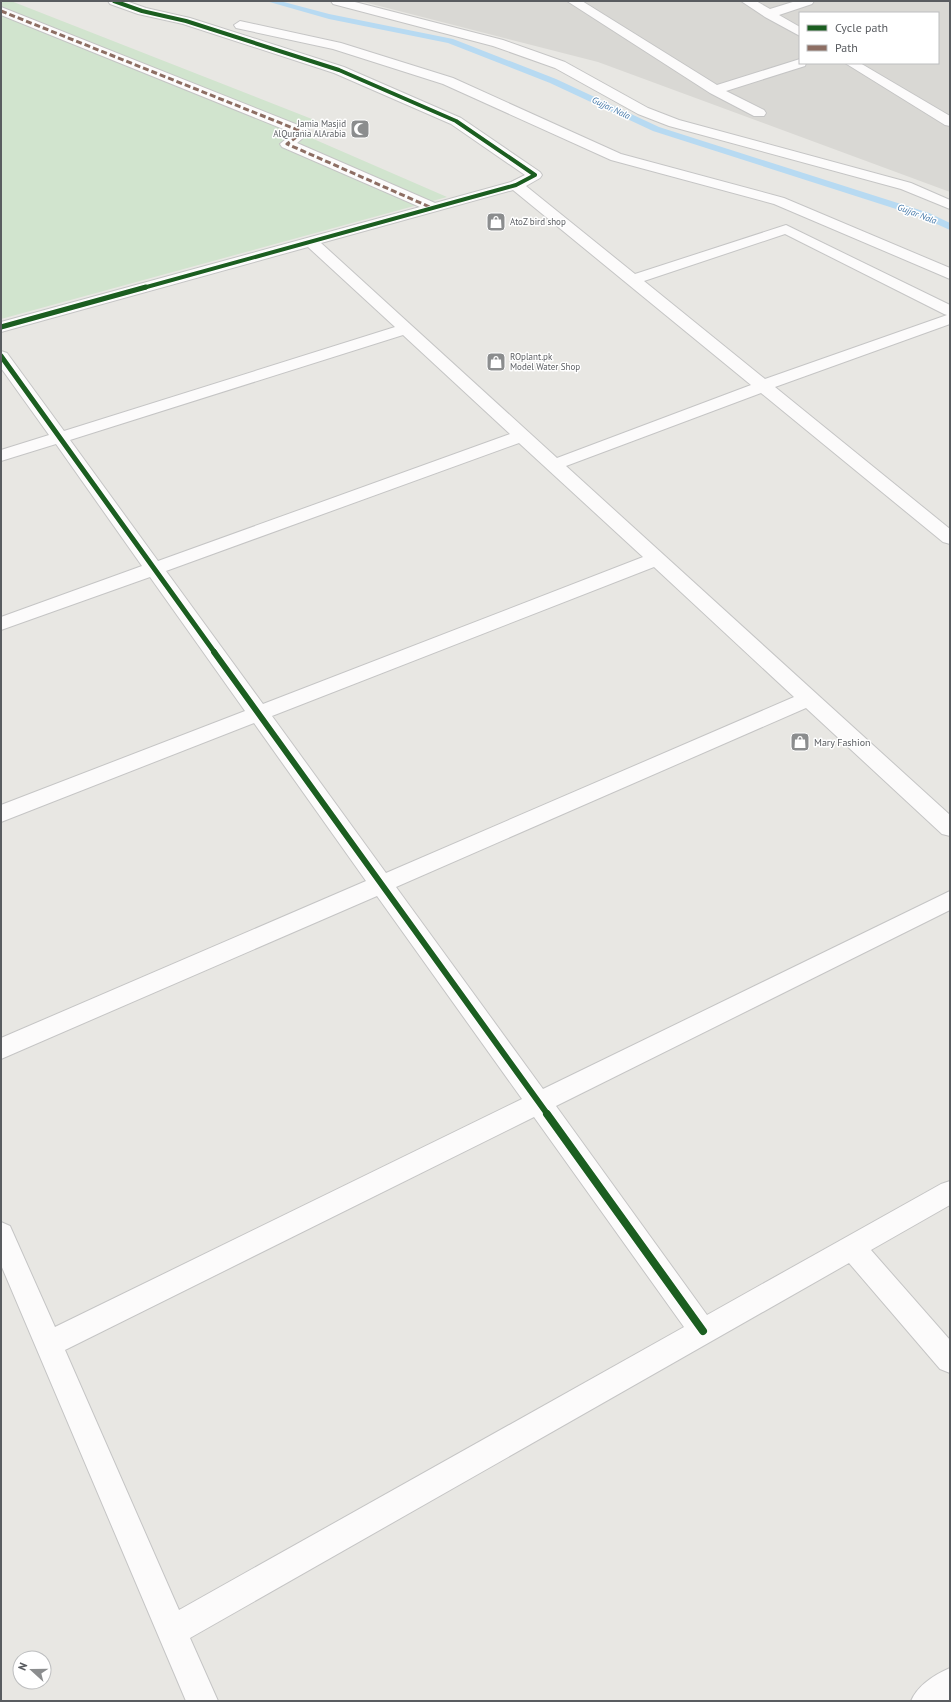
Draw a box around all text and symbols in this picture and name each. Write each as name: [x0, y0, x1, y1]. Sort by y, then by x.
legend: [799, 12, 939, 64]
text: Cycle path: [835, 20, 888, 35]
text: Path: [835, 40, 858, 55]
water label: Gujjar Nala: [590, 94, 633, 121]
place label: Jamia Masjid AlQurania AlArabia: [273, 118, 346, 139]
mosque icon: Jamia Masjid AlQurania AlArabia: [349, 118, 371, 140]
water label: Gujjar Nala: [896, 201, 939, 226]
shop icon: AtoZ bird shop: [485, 211, 507, 233]
place label: AtoZ bird shop: [510, 216, 566, 227]
shop icon: ROplant.pk Model Water Shop: [485, 351, 507, 373]
place label: ROplant.pk Model Water Shop: [510, 351, 580, 372]
shop icon: Mary Fashion: [789, 731, 811, 753]
place label: Mary Fashion: [814, 736, 871, 749]
north arrow: [12, 1650, 52, 1690]
text: N: [15, 1661, 30, 1672]

